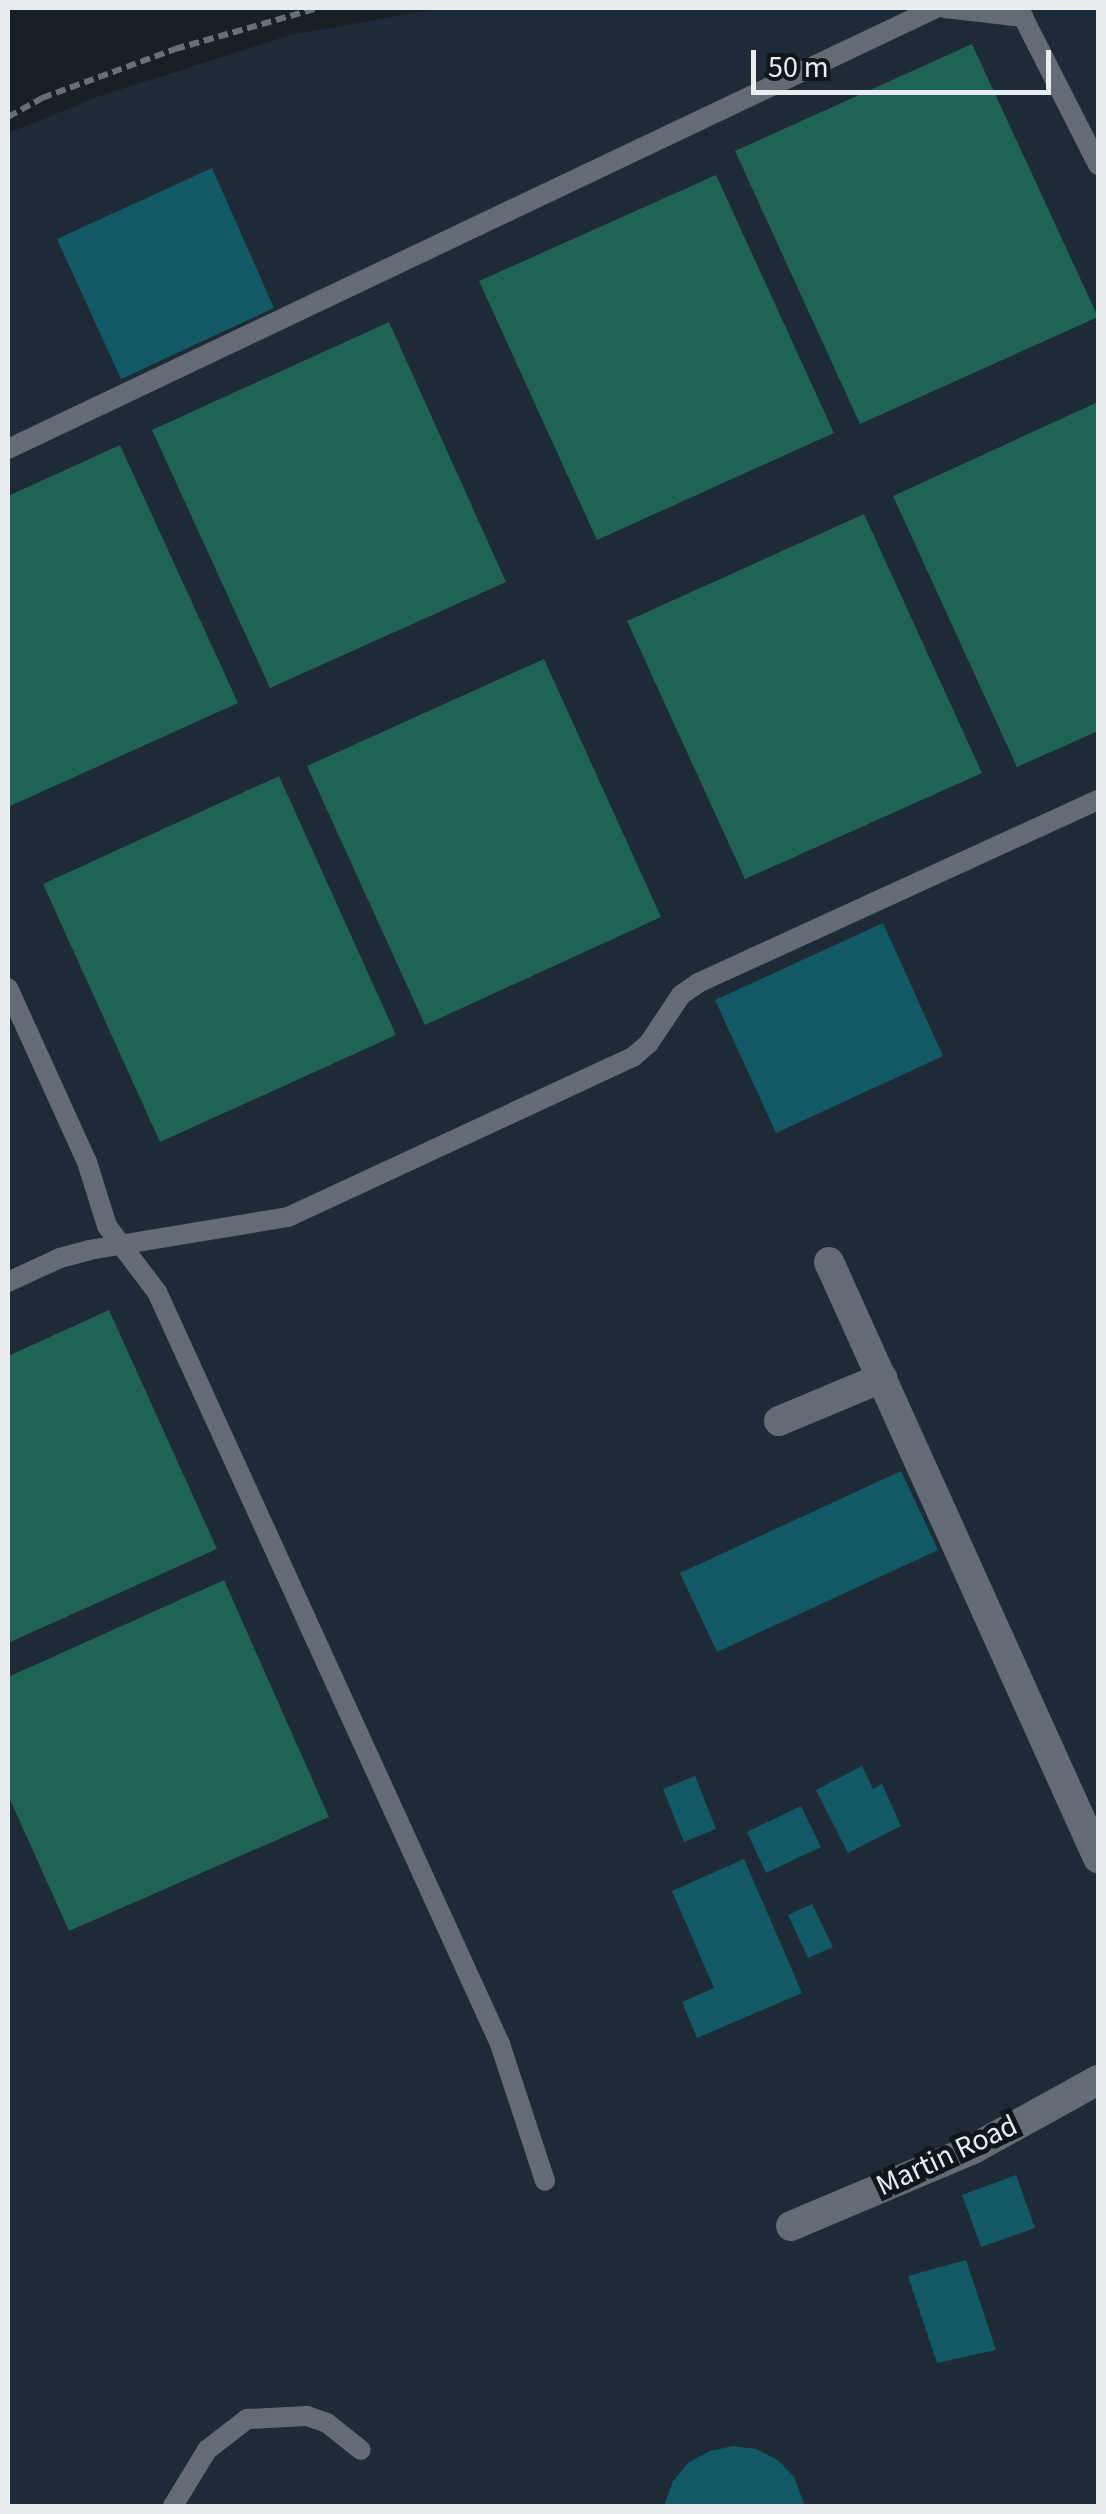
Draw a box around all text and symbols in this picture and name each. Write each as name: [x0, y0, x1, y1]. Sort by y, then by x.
scale bar: [756, 30, 1056, 92]
text: 50 m: [768, 46, 829, 89]
street label: Martin Road: [871, 2108, 1023, 2204]

